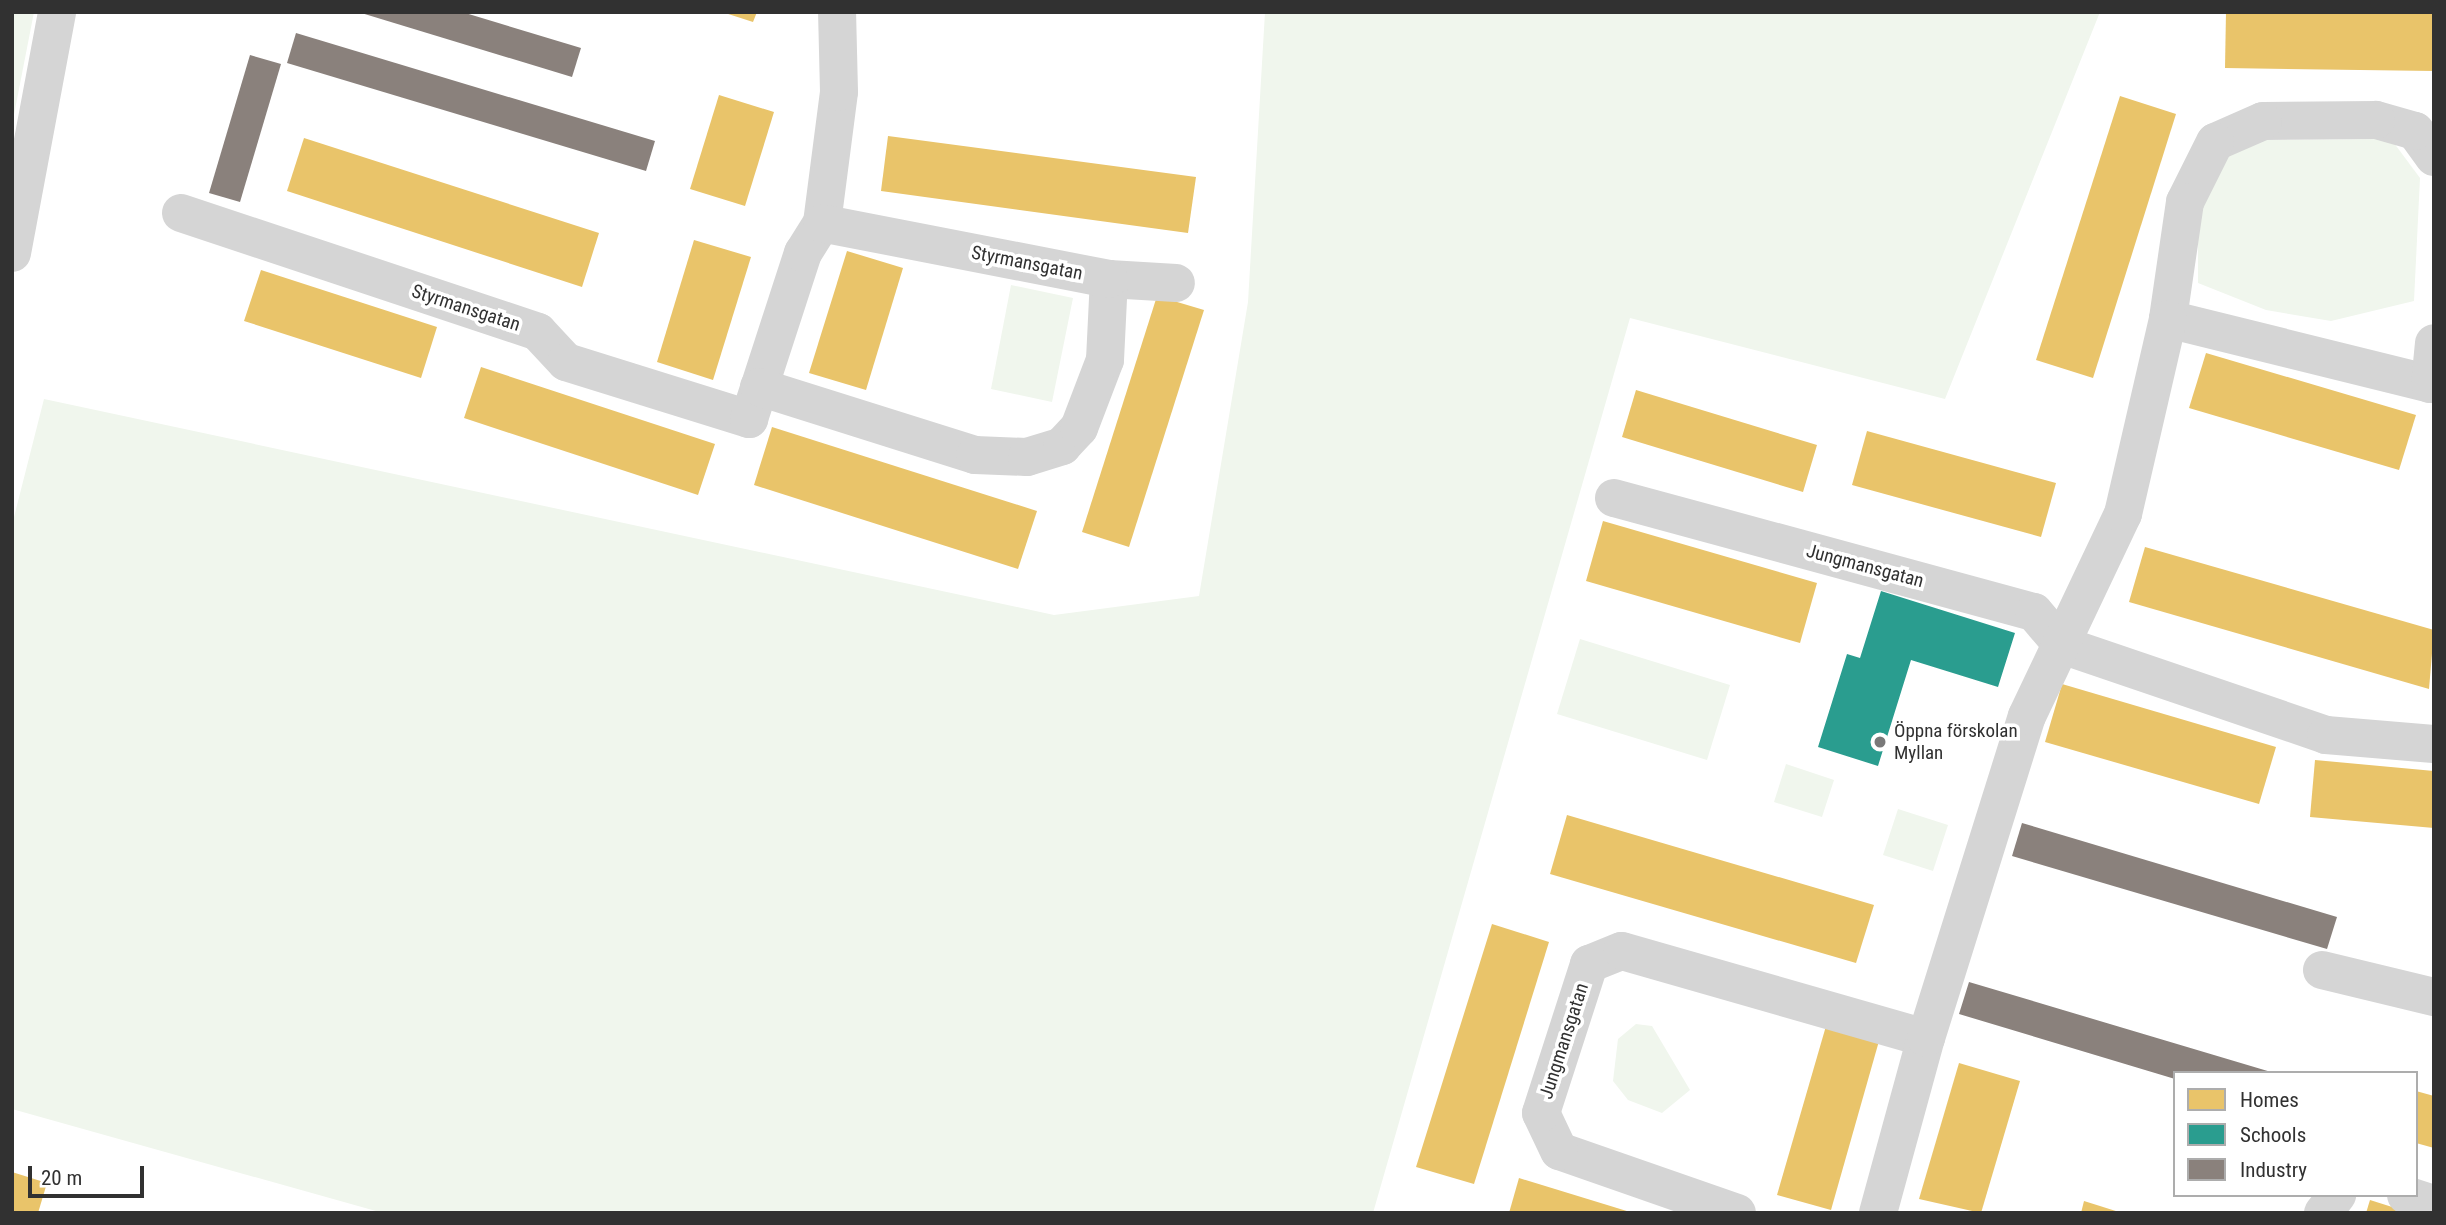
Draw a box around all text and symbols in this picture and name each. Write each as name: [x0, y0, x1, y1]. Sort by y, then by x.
street label: Styrmansgatan: [969, 241, 1085, 285]
street label: Styrmansgatan: [409, 280, 523, 336]
street label: Jungmansgatan: [1804, 539, 1926, 593]
place label: Öppna förskolan Myllan: [1894, 720, 2018, 764]
marker: Öppna förskolan Myllan: [1872, 734, 1888, 750]
street label: Jungmansgatan: [1535, 980, 1593, 1102]
legend: [2173, 1071, 2418, 1197]
text: Homes: [2240, 1088, 2299, 1112]
text: Schools: [2240, 1123, 2306, 1147]
scale bar: [32, 1152, 147, 1196]
text: Industry: [2240, 1158, 2307, 1182]
text: 20 m: [41, 1166, 82, 1190]

